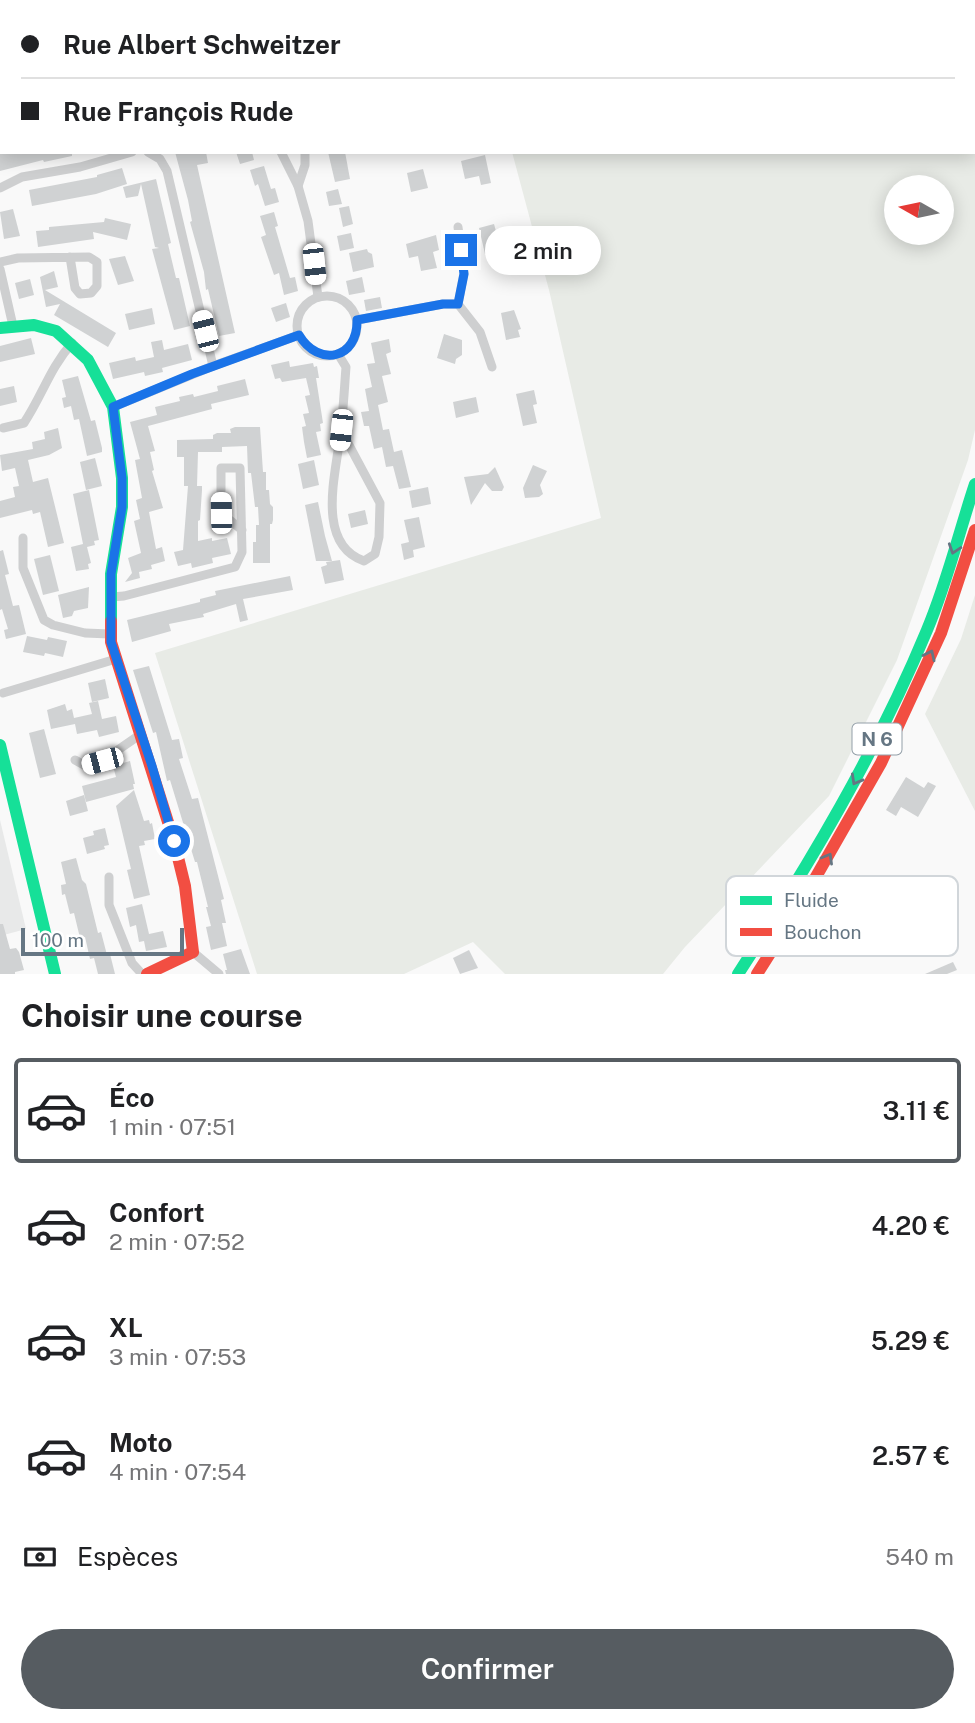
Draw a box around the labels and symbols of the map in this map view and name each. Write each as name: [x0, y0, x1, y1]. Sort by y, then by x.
north arrow: [884, 175, 954, 245]
callout: 2 min: [486, 226, 601, 274]
route end: [445, 234, 477, 266]
car: [302, 242, 327, 286]
car: [190, 308, 221, 354]
car: [329, 408, 354, 452]
car: [211, 492, 232, 534]
one-way arrow: [948, 542, 962, 555]
one-way arrow: [922, 650, 936, 662]
road number: N 6: [852, 724, 902, 754]
car: [79, 745, 126, 777]
one-way arrow: [851, 773, 864, 786]
route start: [158, 825, 190, 857]
one-way arrow: [820, 853, 833, 866]
legend: [726, 876, 958, 956]
text: Fluide: [784, 889, 839, 911]
text: Bouchon: [784, 921, 861, 943]
scale bar: [21, 925, 184, 957]

